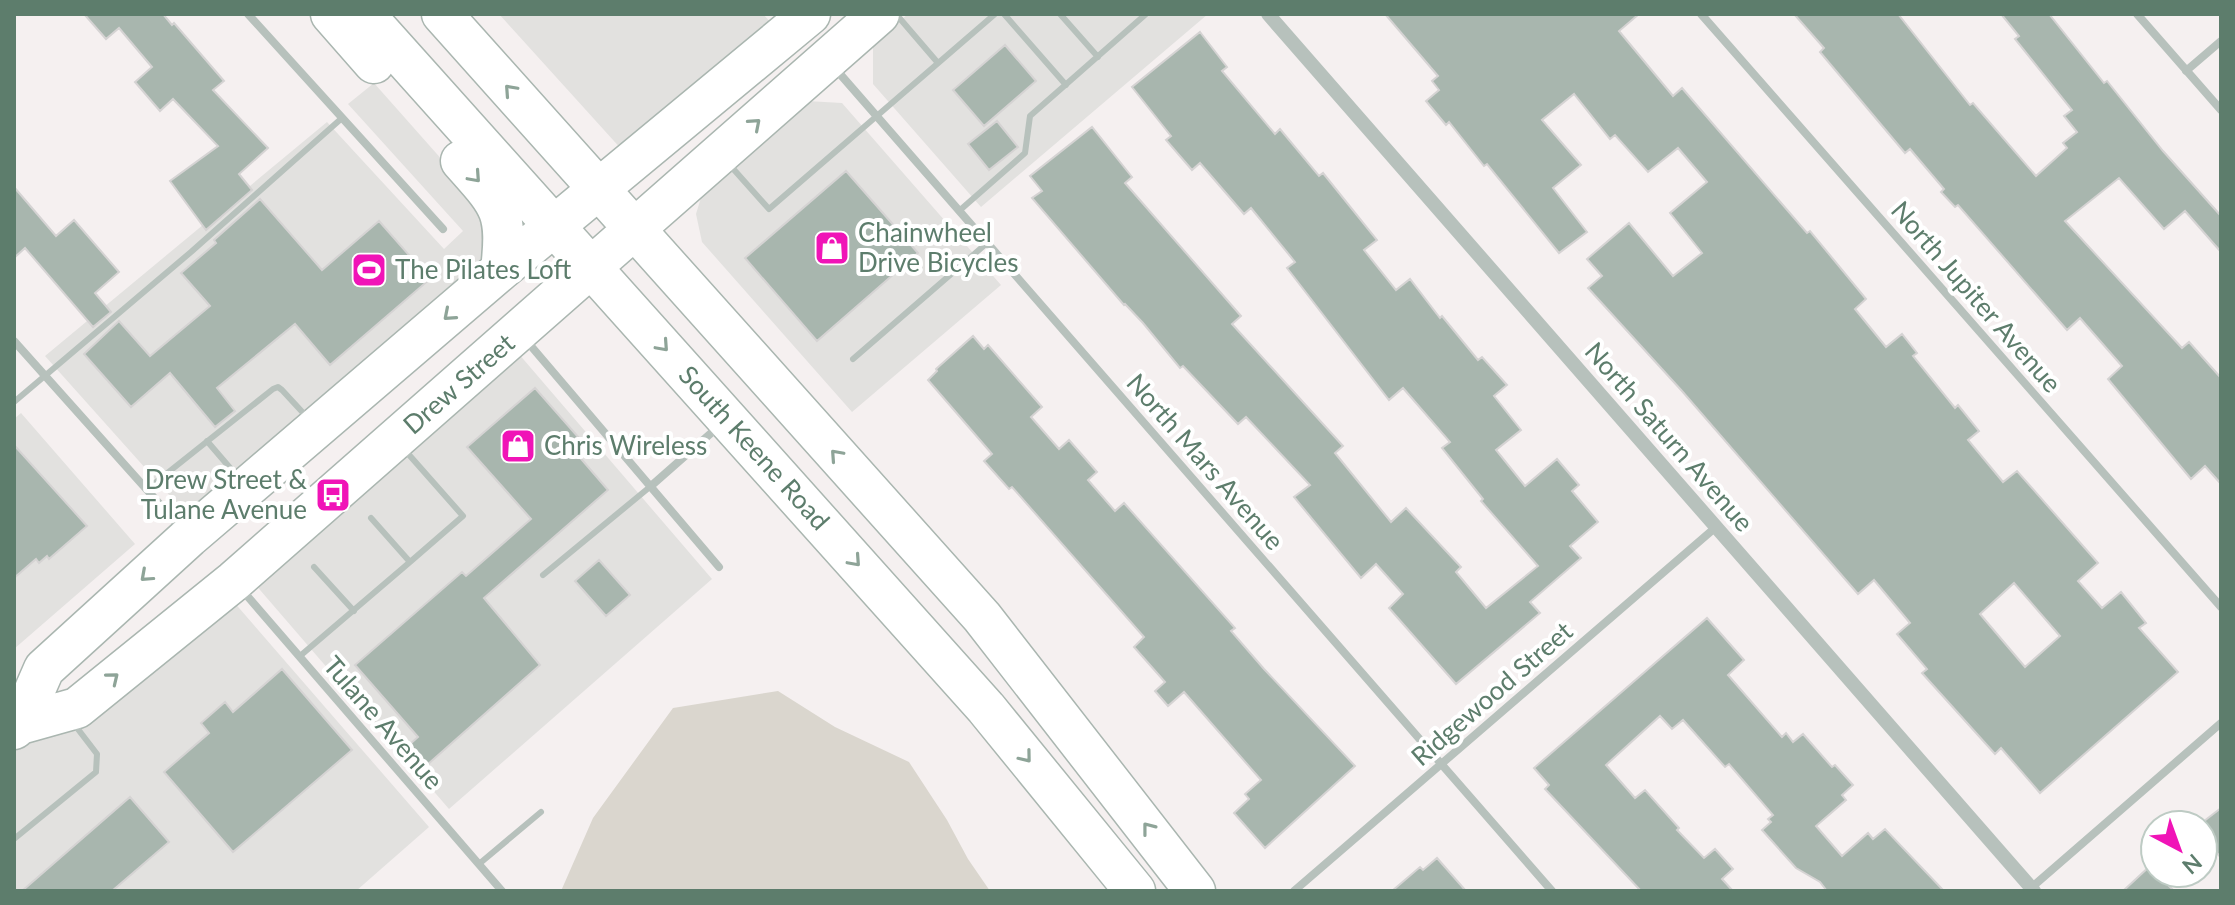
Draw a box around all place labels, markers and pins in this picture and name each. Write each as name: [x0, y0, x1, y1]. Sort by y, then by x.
place label: Chainwheel Drive Bicycles: [858, 216, 1018, 278]
shop icon: Chainwheel Drive Bicycles: [813, 229, 851, 267]
sports icon: The Pilates Loft: [350, 251, 388, 289]
place label: The Pilates Loft: [395, 253, 571, 285]
shop icon: Chris Wireless: [499, 427, 537, 465]
place label: Chris Wireless: [544, 429, 707, 461]
place label: Drew Street & Tulane Avenue: [141, 463, 307, 525]
bus stop icon: Drew Street & Tulane Avenue: [314, 476, 352, 514]

